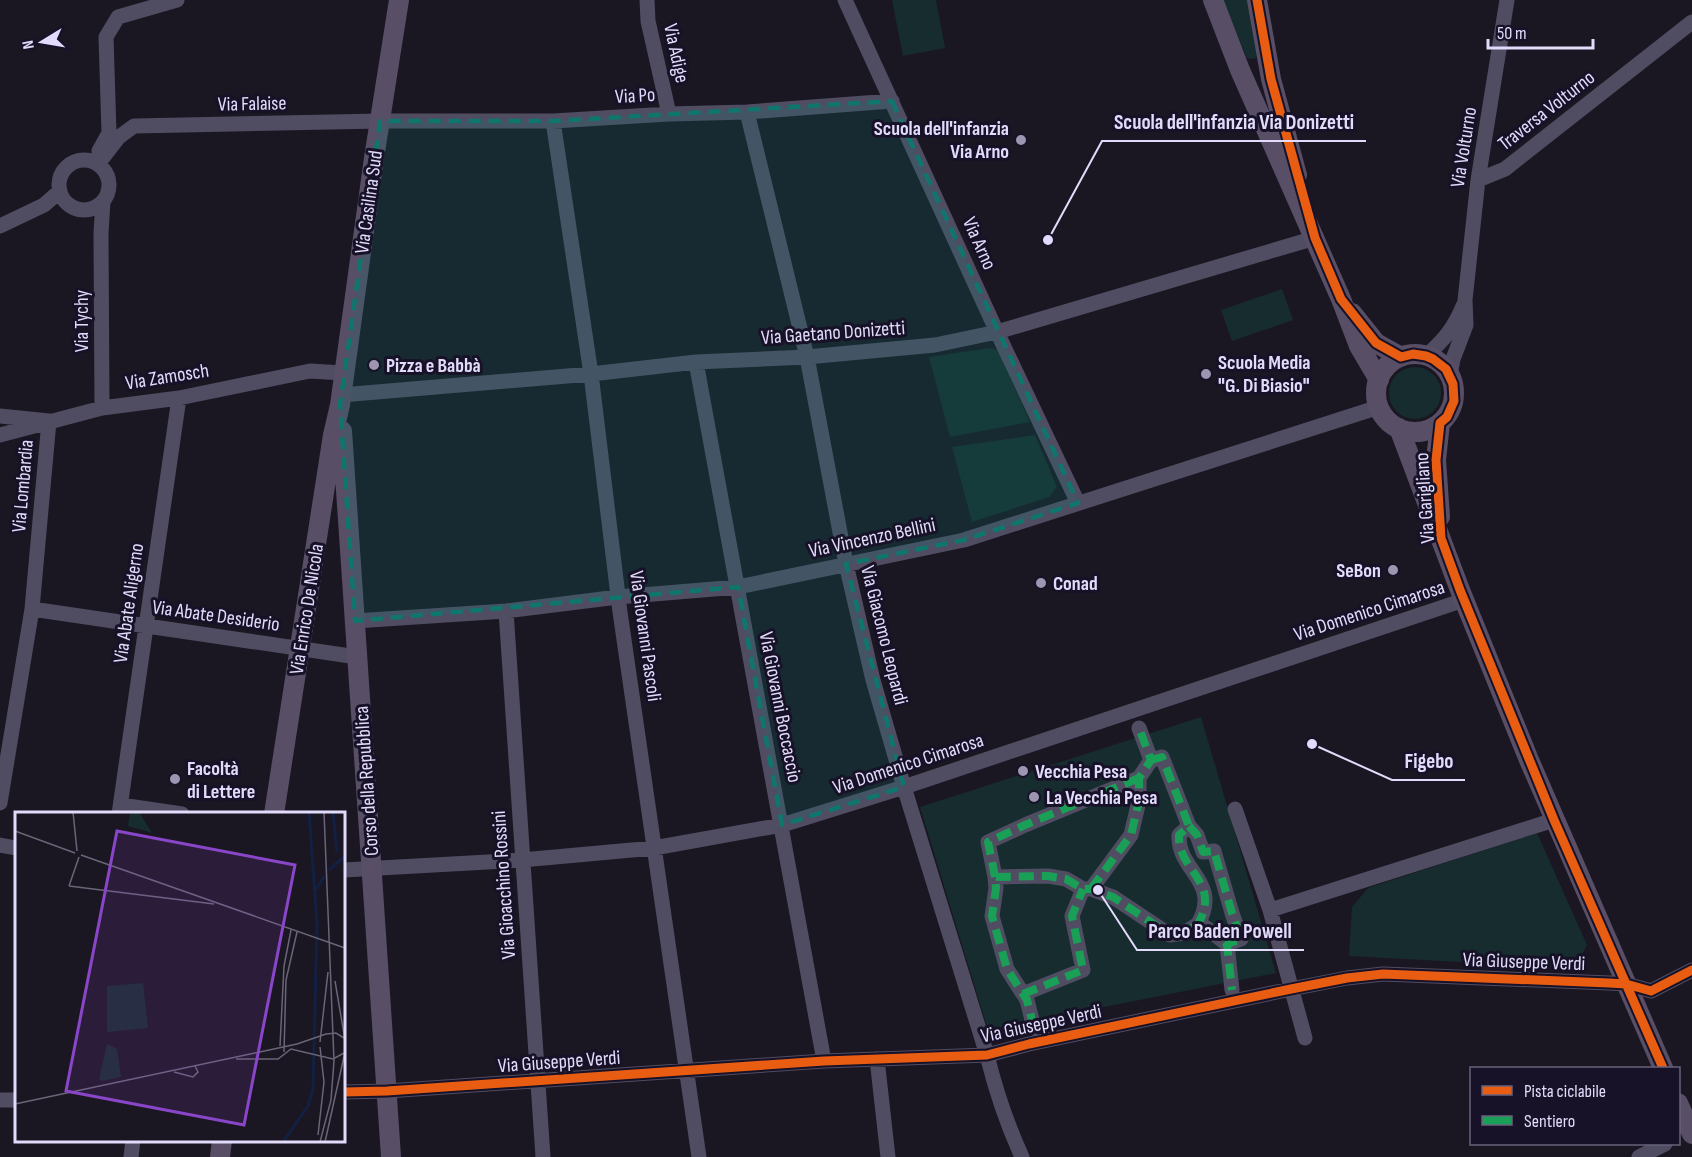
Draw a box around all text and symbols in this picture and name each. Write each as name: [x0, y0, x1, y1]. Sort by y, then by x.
north arrow: [12, 12, 72, 72]
scale bar: [1488, 12, 1593, 50]
street label: Via Adige: [658, 21, 694, 85]
text: 50 m: [1497, 23, 1527, 44]
text: N: [19, 39, 39, 51]
street label: Traversa Volturno: [1493, 66, 1600, 156]
street label: Via Po: [614, 83, 656, 109]
street label: Via Falaise: [217, 91, 287, 117]
callout: Scuola dell'infanzia Via Donizetti: [1102, 102, 1366, 141]
street label: Via Volturno: [1446, 105, 1482, 189]
text: Scuola dell'infanzia Via Donizetti: [1114, 110, 1354, 135]
place label: Scuola dell'infanzia Via Arno: [874, 117, 1009, 164]
marker: Scuola dell'infanzia Via Arno: [1014, 133, 1028, 147]
street label: Via Casilina Sud: [350, 149, 388, 255]
street label: Via Arno: [957, 213, 1001, 273]
street label: Via Tychy: [70, 289, 94, 352]
street label: Via Gaetano Donizetti: [760, 316, 906, 350]
place label: Scuola Media "G. Di Biasio": [1218, 351, 1310, 398]
place label: Pizza e Babbà: [386, 354, 481, 378]
marker: Pizza e Babbà: [367, 358, 381, 372]
street label: Via Zamosch: [124, 359, 211, 395]
marker: Scuola Media "G. Di Biasio": [1199, 367, 1213, 381]
street label: Via Lombardia: [7, 439, 39, 534]
street label: Via Garigliano: [1410, 452, 1440, 544]
street label: Via Vincenzo Bellini: [807, 513, 938, 563]
street label: Via Abate Aligerno: [109, 542, 149, 665]
street label: Via Enrico De Nicola: [285, 542, 329, 676]
place label: SeBon: [1336, 559, 1381, 583]
street label: Via Giacomo Leopardi: [855, 563, 913, 707]
marker: SeBon: [1386, 563, 1400, 577]
street label: Via Giovanni Pascoli: [624, 569, 666, 703]
place label: Conad: [1053, 572, 1098, 596]
street label: Via Domenico Cimarosa: [1291, 575, 1448, 647]
marker: Conad: [1034, 576, 1048, 590]
street label: Via Abate Desiderio: [151, 595, 281, 637]
street label: Via Giovanni Boccaccio: [754, 630, 806, 785]
street label: Corso della Repubblica: [350, 705, 384, 857]
street label: Via Domenico Cimarosa: [830, 728, 987, 800]
callout: Figebo: [1392, 741, 1465, 780]
text: Figebo: [1404, 749, 1454, 774]
place label: Facoltà di Lettere: [187, 757, 255, 804]
place label: Vecchia Pesa: [1035, 760, 1127, 784]
marker: Vecchia Pesa: [1016, 764, 1030, 778]
marker: Facoltà di Lettere: [168, 772, 182, 786]
place label: La Vecchia Pesa: [1046, 786, 1157, 810]
marker: La Vecchia Pesa: [1027, 790, 1041, 804]
street label: Via Gioacchino Rossini: [487, 810, 521, 960]
inset map: [15, 812, 345, 1142]
callout: Parco Baden Powell: [1137, 911, 1304, 950]
text: Parco Baden Powell: [1148, 919, 1292, 944]
street label: Via Giuseppe Verdi: [1462, 948, 1586, 976]
street label: Via Giuseppe Verdi: [979, 999, 1104, 1048]
street label: Via Giuseppe Verdi: [497, 1046, 621, 1078]
legend: [1470, 1067, 1680, 1145]
text: Pista ciclabile: [1524, 1081, 1606, 1102]
text: Sentiero: [1524, 1111, 1575, 1132]

